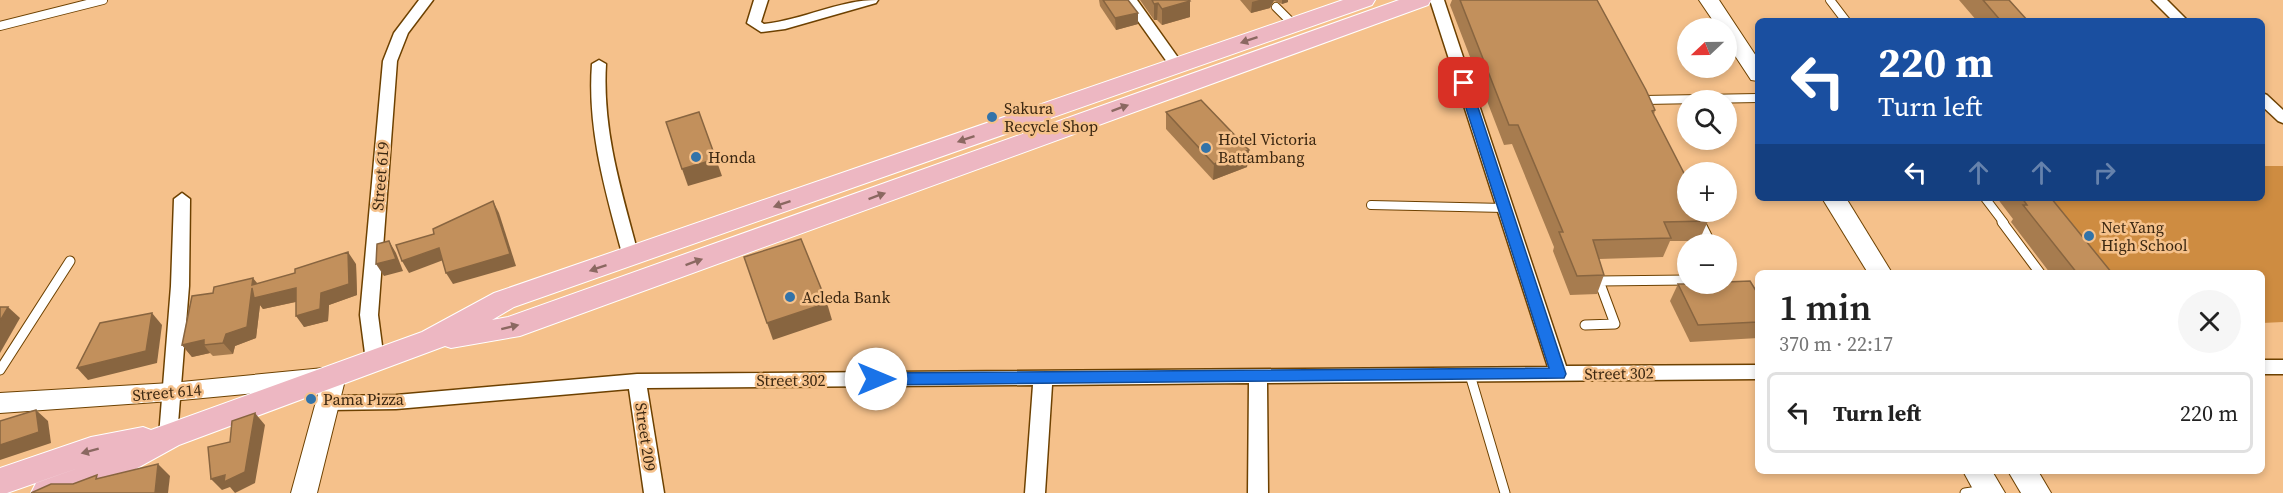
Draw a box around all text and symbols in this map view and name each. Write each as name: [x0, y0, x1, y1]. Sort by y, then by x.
north arrow: [1677, 18, 1737, 78]
map controls: [1677, 18, 1737, 294]
text: 220 m: [1878, 33, 1993, 91]
one-way arrow: [1240, 36, 1258, 46]
icon: left: [1779, 42, 1857, 120]
pin: [1438, 57, 1489, 108]
icon: arrive: [1447, 66, 1480, 99]
text: Turn left: [1878, 88, 1982, 125]
button: search: [1677, 90, 1737, 150]
place label: Sakura Recycle Shop: [1004, 97, 1098, 137]
one-way arrow: [1111, 103, 1129, 113]
marker: Sakura Recycle Shop: [985, 110, 999, 124]
place label: Hotel Victoria Battambang: [1218, 128, 1318, 168]
one-way arrow: [957, 135, 975, 145]
street label: Street 619: [366, 141, 394, 211]
marker: Hotel Victoria Battambang: [1199, 141, 1213, 155]
place label: Honda: [708, 146, 757, 168]
marker: Honda: [689, 150, 703, 164]
icon: left: [1899, 156, 1932, 189]
icon: ahead: [1962, 156, 1995, 189]
icon: ahead: [2025, 156, 2058, 189]
icon: right: [2088, 156, 2121, 189]
button: +: [1677, 162, 1737, 222]
one-way arrow: [868, 190, 886, 200]
one-way arrow: [773, 199, 791, 209]
place label: Net Yang High School: [2101, 216, 2188, 256]
marker: Net Yang High School: [2082, 229, 2096, 243]
button: −: [1677, 234, 1737, 294]
one-way arrow: [685, 256, 703, 266]
one-way arrow: [589, 263, 607, 273]
text: 1 min: [1779, 283, 1871, 332]
place label: Acleda Bank: [802, 286, 890, 308]
marker: Acleda Bank: [783, 290, 797, 304]
button: close: [2178, 290, 2241, 353]
one-way arrow: [501, 321, 519, 331]
text: 370 m · 22:17: [1779, 330, 1893, 358]
position arrow: [844, 347, 908, 411]
street label: Street 302: [1584, 361, 1654, 385]
street label: Street 302: [756, 369, 826, 391]
street label: Street 614: [132, 378, 202, 406]
place label: Pama Pizza: [323, 388, 405, 410]
marker: Pama Pizza: [304, 392, 318, 406]
icon: left: [1782, 396, 1815, 429]
text: Turn left: [1833, 398, 1921, 428]
text: 220 m: [2180, 398, 2238, 428]
street label: Street 209: [630, 401, 662, 473]
one-way arrow: [81, 447, 99, 456]

